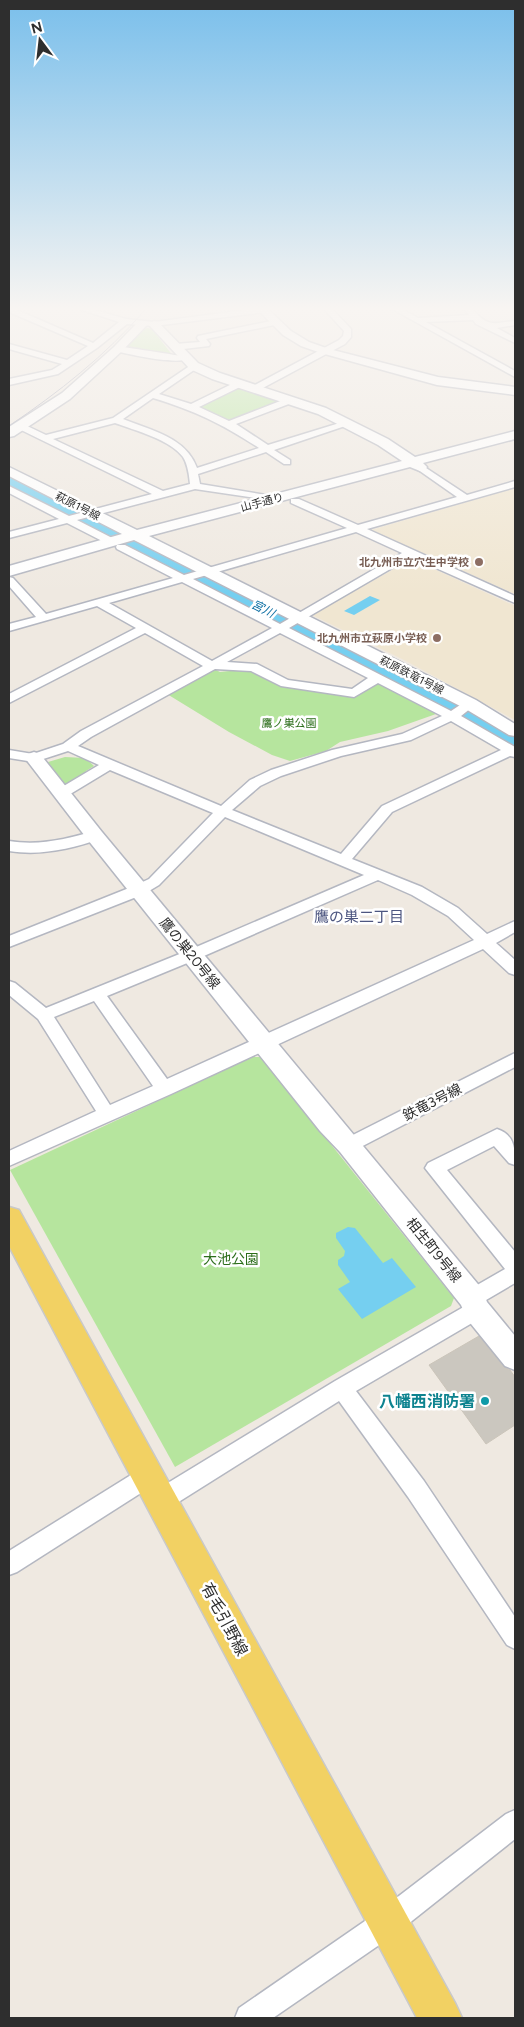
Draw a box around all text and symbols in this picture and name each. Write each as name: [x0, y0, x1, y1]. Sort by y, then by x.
north arrow: [15, 15, 65, 65]
text: N: [29, 18, 44, 38]
street label: 萩原1号線: [53, 490, 102, 523]
street label: 山手通り: [239, 491, 285, 514]
place label: 北九州市立穴生中学校: [359, 556, 469, 569]
marker: 北九州市立穴生中学校: [473, 556, 485, 568]
water label: 宮川: [249, 597, 279, 622]
place label: 北九州市立萩原小学校: [317, 632, 427, 645]
marker: 北九州市立萩原小学校: [431, 632, 443, 644]
street label: 萩原鉄竜1号線: [377, 654, 446, 697]
park label: 鷹ノ巣公園: [262, 717, 317, 730]
district label: 鷹の巣二丁目: [314, 908, 404, 926]
street label: 鷹の巣20号線: [156, 914, 224, 992]
street label: 鉄竜3号線: [400, 1080, 464, 1124]
street label: 相生町9号線: [402, 1215, 465, 1286]
park label: 大池公園: [203, 1251, 259, 1268]
place label: 八幡西消防署: [379, 1392, 475, 1411]
marker: 八幡西消防署: [479, 1395, 491, 1407]
street label: 有毛引野線: [197, 1579, 252, 1659]

